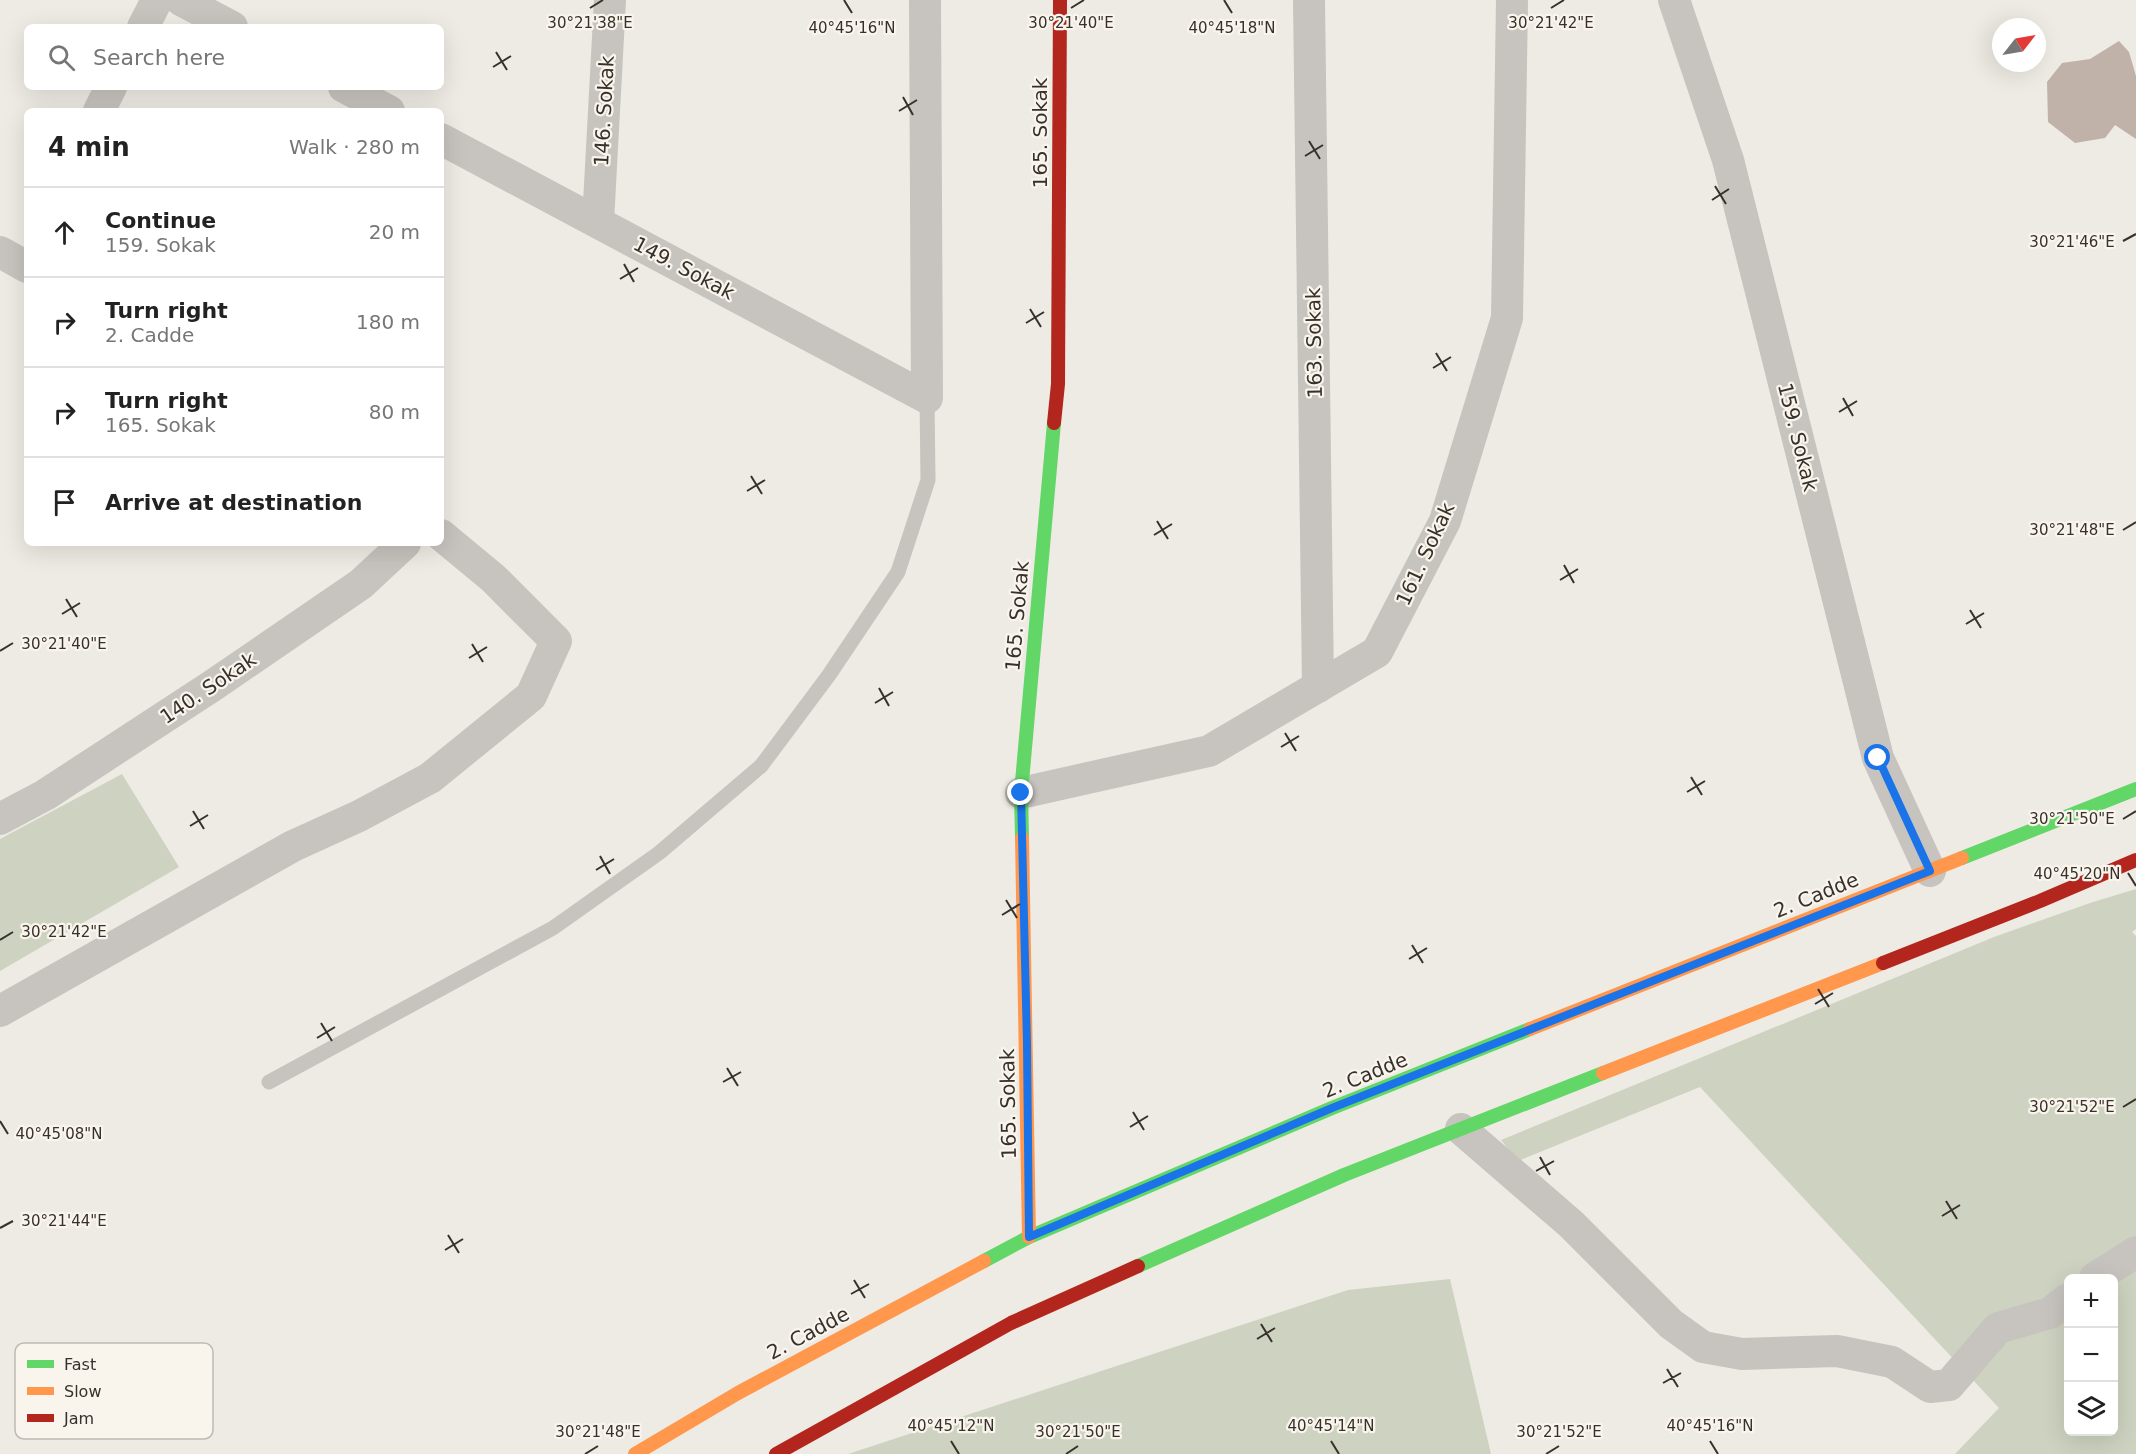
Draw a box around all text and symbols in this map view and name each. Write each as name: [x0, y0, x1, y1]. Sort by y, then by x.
text: 30°21'38"E: [547, 14, 633, 32]
text: 30°21'40"E: [1028, 14, 1114, 32]
text: 30°21'42"E: [1508, 14, 1594, 32]
north arrow: [1992, 18, 2046, 72]
text: 40°45'16"N: [808, 19, 896, 37]
text: 40°45'18"N: [1188, 19, 1276, 37]
search box: [24, 24, 444, 90]
icon: search: [45, 41, 78, 74]
text: Search here: [93, 45, 225, 70]
street label: 146. Sokak: [589, 55, 619, 167]
street label: 165. Sokak: [1028, 77, 1052, 188]
text: 4 min: [48, 132, 130, 162]
text: Walk · 280 m: [289, 135, 420, 159]
text: Continue: [105, 208, 216, 233]
icon: ahead: [48, 216, 81, 249]
text: 20 m: [369, 220, 420, 244]
street label: 149. Sokak: [629, 231, 739, 305]
text: 159. Sokak: [105, 233, 216, 257]
text: 30°21'46"E: [2029, 233, 2115, 251]
street label: 163. Sokak: [1301, 287, 1327, 399]
text: Turn right: [105, 298, 228, 323]
icon: right: [48, 306, 81, 339]
text: 180 m: [356, 310, 420, 334]
text: 2. Cadde: [105, 323, 194, 347]
street label: 159. Sokak: [1773, 380, 1823, 494]
text: Turn right: [105, 388, 228, 413]
icon: right: [48, 396, 81, 429]
text: 80 m: [369, 400, 420, 424]
text: 165. Sokak: [105, 413, 216, 437]
icon: arrive: [48, 486, 81, 519]
text: Arrive at destination: [105, 490, 362, 515]
street label: 161. Sokak: [1391, 498, 1459, 609]
text: 30°21'48"E: [2029, 521, 2115, 539]
street label: 165. Sokak: [1000, 559, 1034, 672]
text: 30°21'40"E: [21, 635, 107, 653]
street label: 140. Sokak: [155, 647, 261, 729]
route start: [1864, 744, 1890, 770]
route end: [1007, 779, 1033, 805]
text: 30°21'50"E: [2029, 810, 2115, 828]
text: 40°45'20"N: [2033, 865, 2121, 883]
street label: 2. Cadde: [1770, 867, 1862, 923]
text: 30°21'42"E: [21, 923, 107, 941]
street label: 2. Cadde: [1319, 1047, 1411, 1103]
street label: 165. Sokak: [995, 1048, 1021, 1160]
text: 30°21'52"E: [2029, 1098, 2115, 1116]
text: 40°45'08"N: [15, 1125, 103, 1143]
text: 30°21'44"E: [21, 1212, 107, 1230]
map controls: [2064, 1274, 2118, 1436]
button: +: [2064, 1274, 2118, 1328]
street label: 2. Cadde: [763, 1301, 853, 1365]
button: −: [2064, 1328, 2118, 1382]
legend: [15, 1343, 213, 1439]
text: Fast: [64, 1355, 96, 1374]
text: Slow: [64, 1382, 101, 1401]
button: layers: [2064, 1382, 2118, 1436]
text: Jam: [63, 1409, 94, 1428]
text: 40°45'12"N: [907, 1417, 995, 1435]
text: 40°45'14"N: [1287, 1417, 1375, 1435]
text: 40°45'16"N: [1666, 1417, 1754, 1435]
text: 30°21'48"E: [555, 1423, 641, 1441]
text: 30°21'50"E: [1035, 1423, 1121, 1441]
text: 30°21'52"E: [1516, 1423, 1602, 1441]

